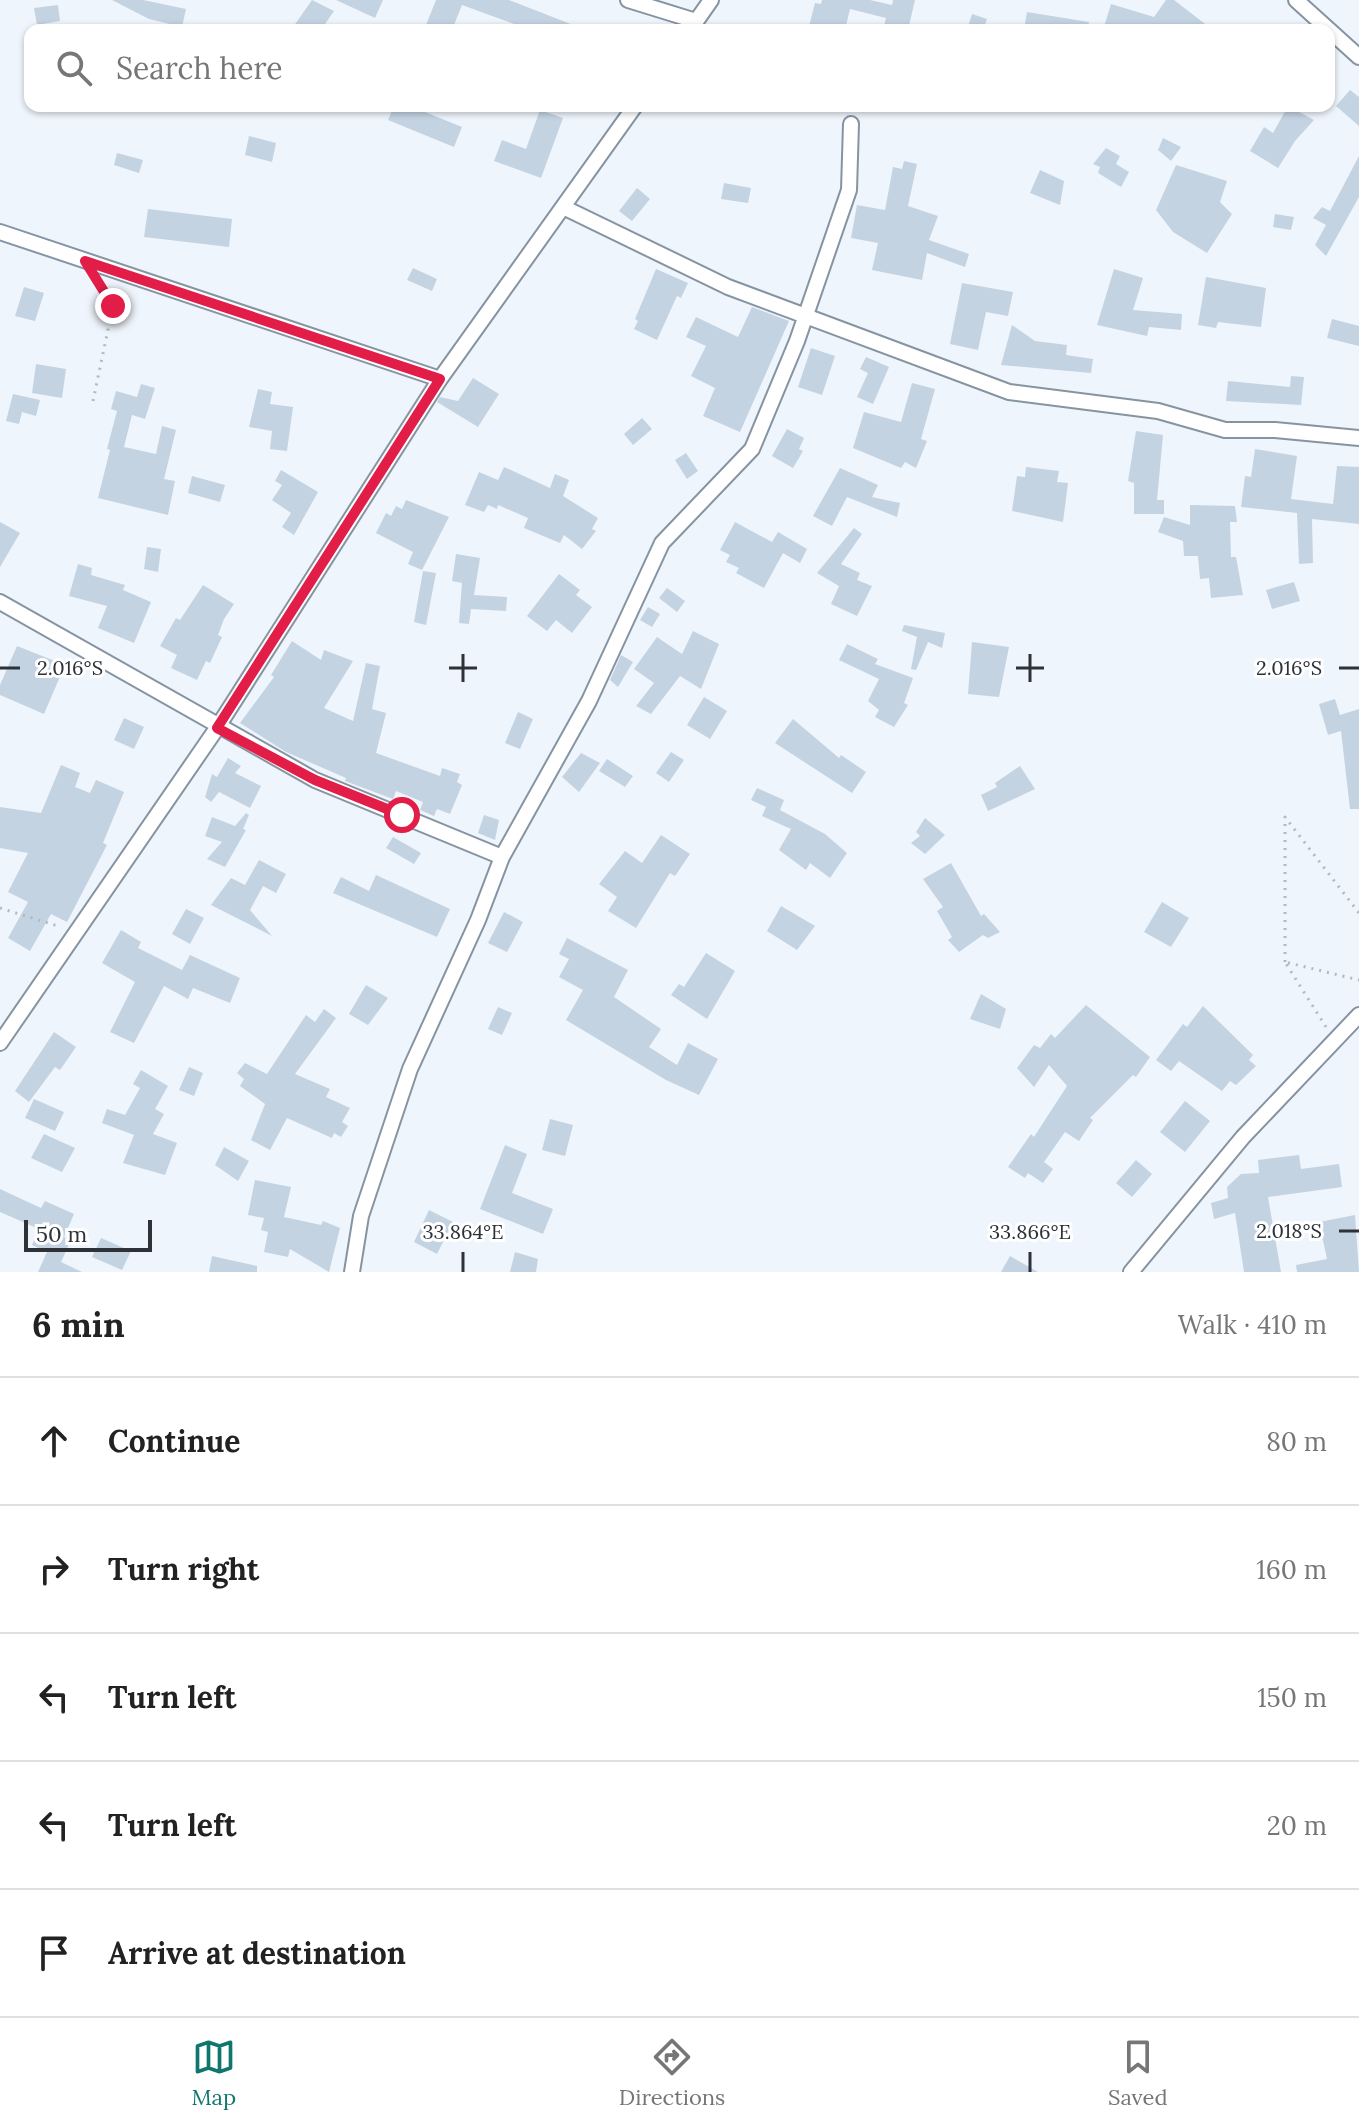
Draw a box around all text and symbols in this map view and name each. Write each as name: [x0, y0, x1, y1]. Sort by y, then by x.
search box: [24, 24, 1335, 112]
icon: search: [52, 46, 96, 90]
text: Search here: [116, 49, 283, 87]
route end: [95, 288, 131, 324]
text: 2.016°S: [37, 655, 103, 680]
text: 2.016°S: [1256, 655, 1322, 680]
route start: [384, 797, 420, 833]
scale bar: [24, 1216, 152, 1252]
text: 2.018°S: [1256, 1218, 1322, 1243]
text: 33.864°E: [422, 1219, 504, 1244]
text: 33.866°E: [989, 1219, 1071, 1244]
text: 50 m: [36, 1220, 87, 1248]
text: 6 min: [32, 1303, 125, 1346]
text: Walk · 410 m: [1178, 1308, 1327, 1341]
icon: ahead: [32, 1419, 76, 1463]
text: Continue: [108, 1422, 240, 1460]
text: 80 m: [1266, 1425, 1327, 1458]
icon: right: [32, 1547, 76, 1591]
text: Turn right: [108, 1550, 259, 1588]
text: 160 m: [1256, 1553, 1327, 1586]
icon: left: [32, 1675, 76, 1719]
text: Turn left: [108, 1678, 236, 1716]
text: 150 m: [1257, 1681, 1327, 1714]
icon: left: [32, 1803, 76, 1847]
text: Turn left: [108, 1806, 236, 1844]
text: 20 m: [1267, 1809, 1327, 1842]
icon: arrive: [32, 1931, 76, 1975]
text: Arrive at destination: [108, 1934, 406, 1972]
tab: Map: [191, 2035, 236, 2111]
tab: Directions: [619, 2035, 725, 2111]
tab: Saved: [1108, 2035, 1168, 2111]

